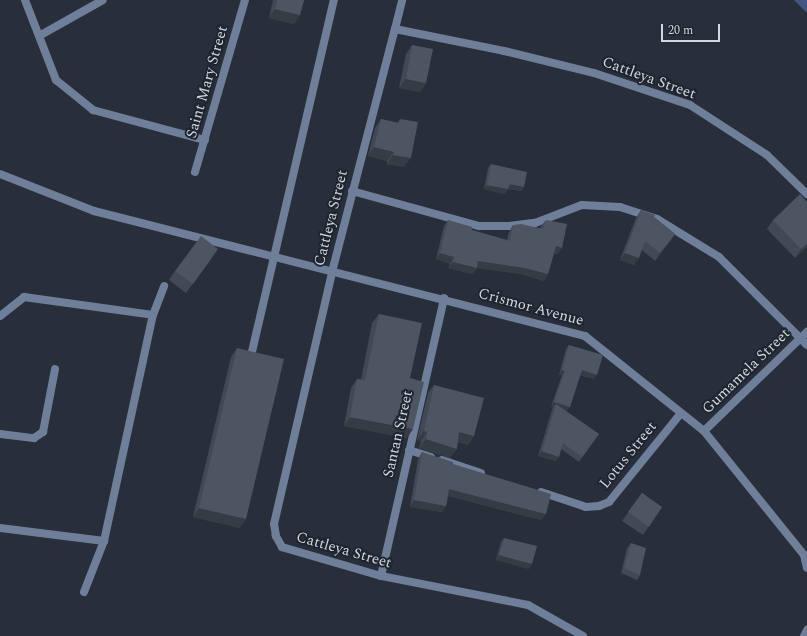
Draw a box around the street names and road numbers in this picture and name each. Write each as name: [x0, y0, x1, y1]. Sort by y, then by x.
street label: Saint Mary Street: [182, 24, 232, 140]
street label: Cattleya Street: [600, 53, 698, 103]
street label: Cattleya Street: [310, 168, 352, 268]
street label: Crismor Avenue: [476, 284, 586, 330]
street label: Gumamela Street: [698, 325, 794, 417]
street label: Santan Street: [379, 389, 417, 479]
street label: Lotus Street: [596, 418, 660, 492]
street label: Cattleya Street: [294, 528, 394, 572]

